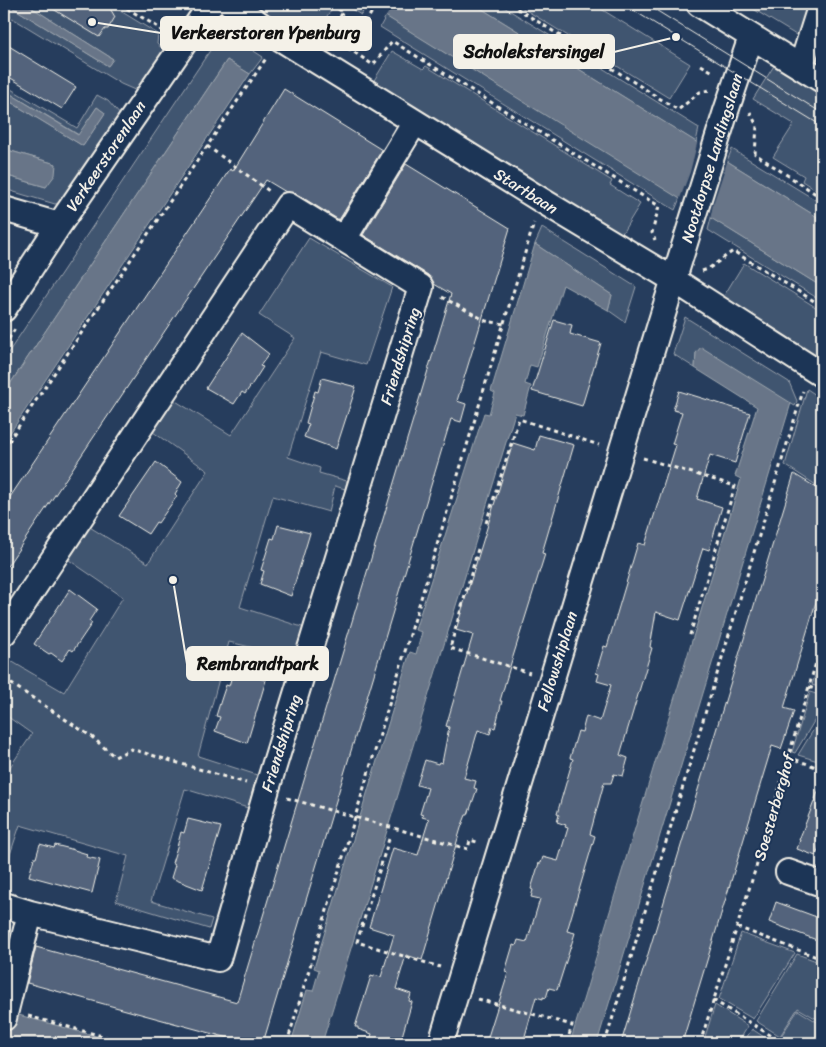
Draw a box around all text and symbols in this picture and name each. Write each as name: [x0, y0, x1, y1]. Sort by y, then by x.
callout: Verkeerstoren Ypenburg: [161, 17, 371, 50]
text: Verkeerstoren Ypenburg: [171, 17, 361, 49]
callout: Scholekstersingel: [454, 35, 614, 68]
text: Scholekstersingel: [463, 36, 605, 68]
street label: Nootdorpse Landingslaan: [672, 69, 752, 246]
street label: Verkeerstorenlaan: [58, 94, 154, 218]
street label: Startbaan: [488, 160, 564, 222]
street label: Friendshipring: [371, 303, 429, 409]
street label: Fellowshiplaan: [528, 607, 586, 715]
callout: Rembrandtpark: [187, 647, 328, 680]
text: Rembrandtpark: [196, 648, 319, 680]
street label: Friendshipring: [252, 690, 310, 796]
street label: Soesterberghof: [745, 748, 804, 864]

